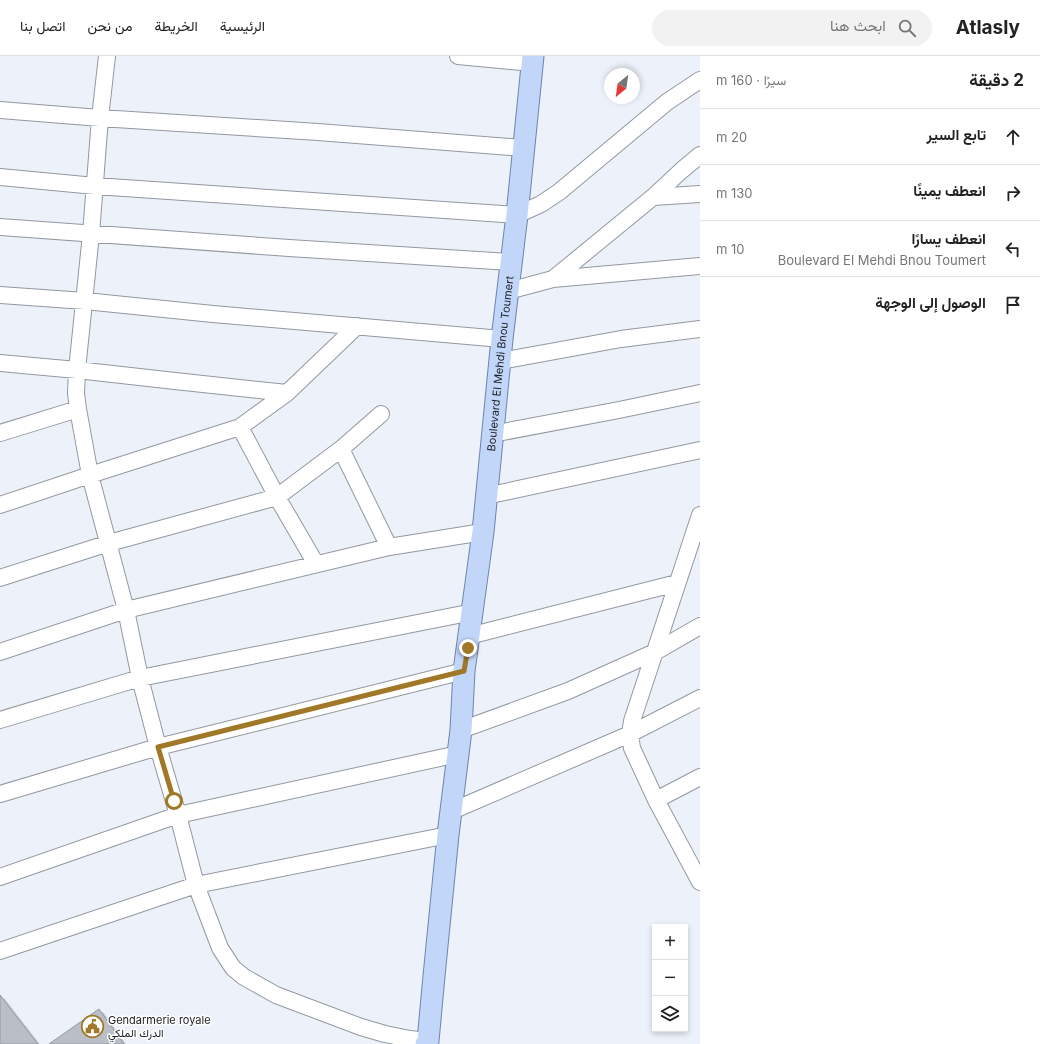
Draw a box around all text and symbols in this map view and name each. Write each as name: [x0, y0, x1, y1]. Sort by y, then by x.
search box: [652, 10, 932, 46]
text: ابحث هنا: [830, 16, 886, 35]
text: Atlasly: [956, 16, 1020, 39]
text: اتصل بنا: [20, 17, 65, 34]
text: من نحن: [87, 17, 133, 34]
text: الخريطة: [155, 17, 198, 34]
text: الرئيسية: [220, 17, 265, 34]
icon: search: [896, 17, 918, 39]
north arrow: [604, 68, 640, 104]
text: 2 دقيقة: [969, 70, 1024, 90]
text: سيرًا · 160 m: [716, 72, 786, 88]
text: تابع السير: [927, 125, 986, 144]
icon: ahead: [1002, 126, 1024, 148]
text: 20 m: [716, 129, 747, 145]
text: انعطف يمينًا: [913, 181, 986, 200]
icon: right: [1002, 182, 1024, 204]
text: 130 m: [716, 185, 753, 201]
text: انعطف يسارًا: [911, 229, 986, 248]
icon: left: [1002, 238, 1024, 260]
text: 10 m: [716, 241, 745, 257]
text: Boulevard El Mehdi Bnou Toumert: [778, 252, 986, 268]
street label: Boulevard El Mehdi Bnou Toumert: [484, 275, 517, 452]
text: الوصول إلى الوجهة: [875, 293, 986, 312]
icon: arrive: [1002, 294, 1024, 316]
route end: [459, 639, 477, 657]
route start: [165, 792, 183, 810]
map controls: [652, 924, 688, 1032]
button: +: [652, 924, 688, 960]
button: −: [652, 960, 688, 996]
button: layers: [652, 996, 688, 1032]
public building icon: Gendarmerie royale الدرك الملكي: [80, 1013, 106, 1039]
place label: Gendarmerie royale الدرك الملكي: [108, 1013, 211, 1043]

